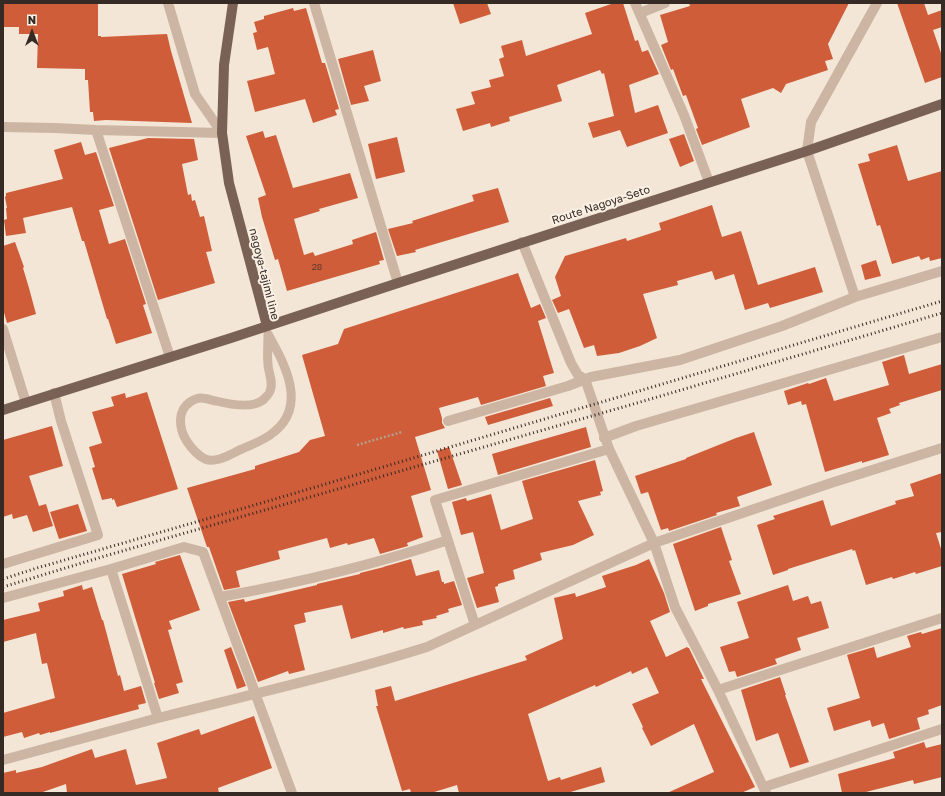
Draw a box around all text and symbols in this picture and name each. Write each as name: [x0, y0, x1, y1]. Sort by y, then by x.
north arrow: [12, 12, 52, 52]
text: N: [28, 13, 36, 26]
street label: Route Nagoya-Seto: [550, 183, 652, 227]
street label: nagoya-tajimi line: [246, 227, 282, 321]
house number: 28: [312, 262, 322, 272]

